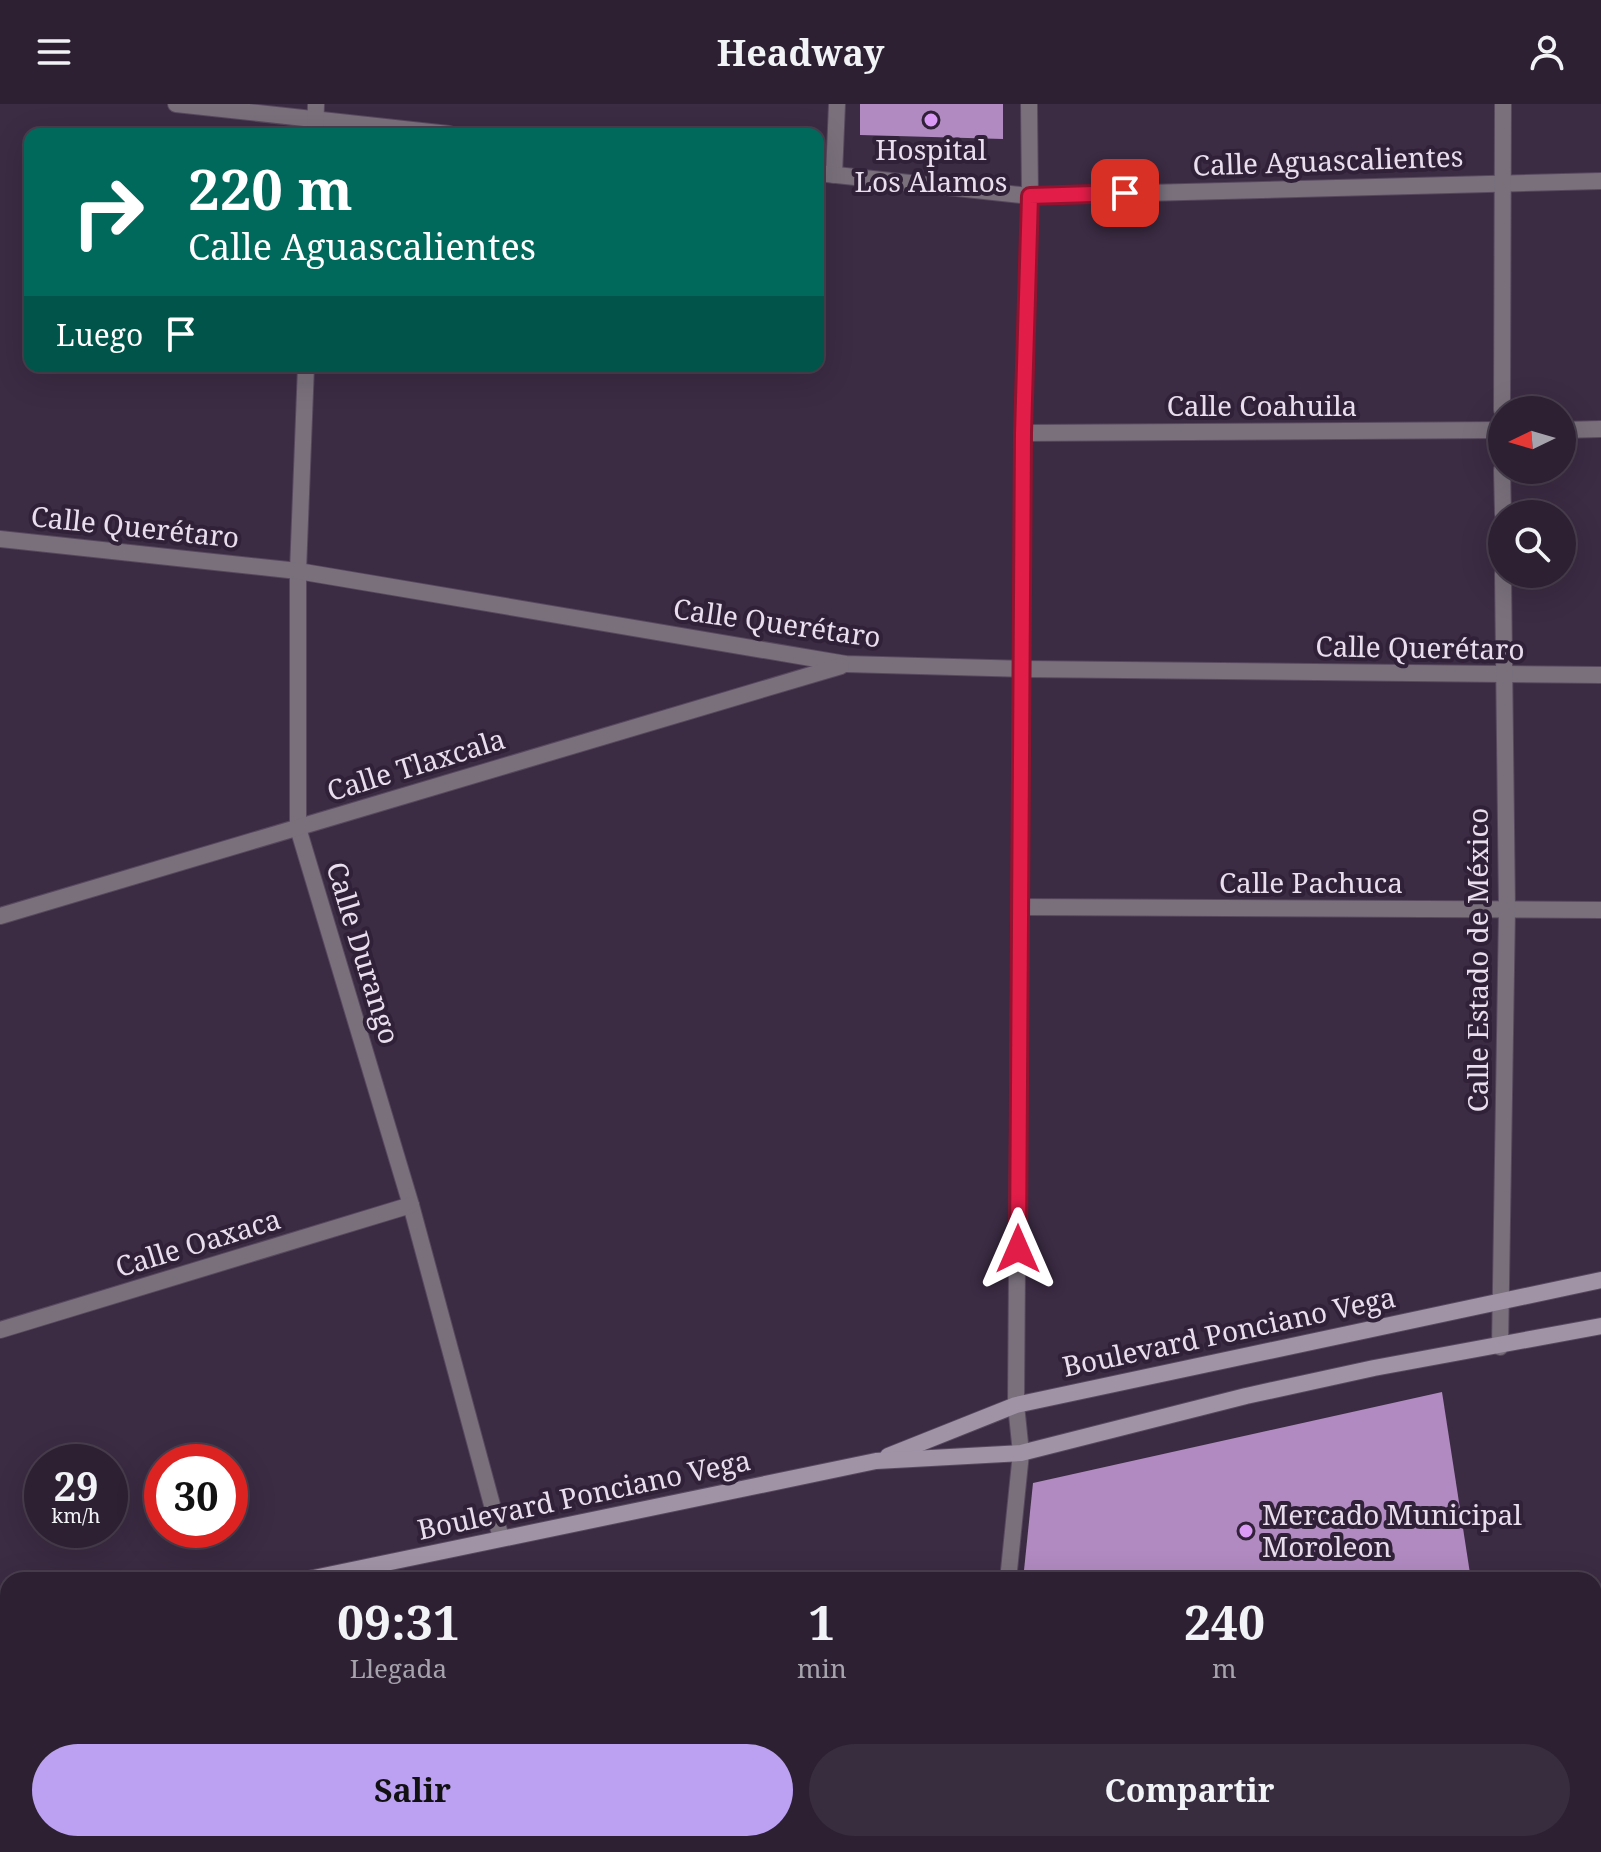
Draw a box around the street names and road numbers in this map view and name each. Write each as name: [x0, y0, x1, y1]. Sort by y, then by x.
street label: Calle Aguascalientes: [1192, 136, 1464, 184]
street label: Calle Coahuila: [1167, 386, 1357, 424]
street label: Calle Querétaro: [29, 496, 241, 556]
street label: Calle Querétaro: [671, 589, 883, 655]
street label: Calle Querétaro: [1315, 626, 1525, 668]
street label: Calle Tlaxcala: [322, 719, 509, 809]
street label: Calle Estado de México: [1458, 808, 1496, 1112]
street label: Calle Durango: [318, 857, 410, 1048]
street label: Calle Pachuca: [1219, 863, 1403, 901]
street label: Calle Oaxaca: [111, 1199, 285, 1285]
street label: Boulevard Ponciano Vega: [1059, 1277, 1399, 1385]
street label: Boulevard Ponciano Vega: [414, 1440, 754, 1548]

